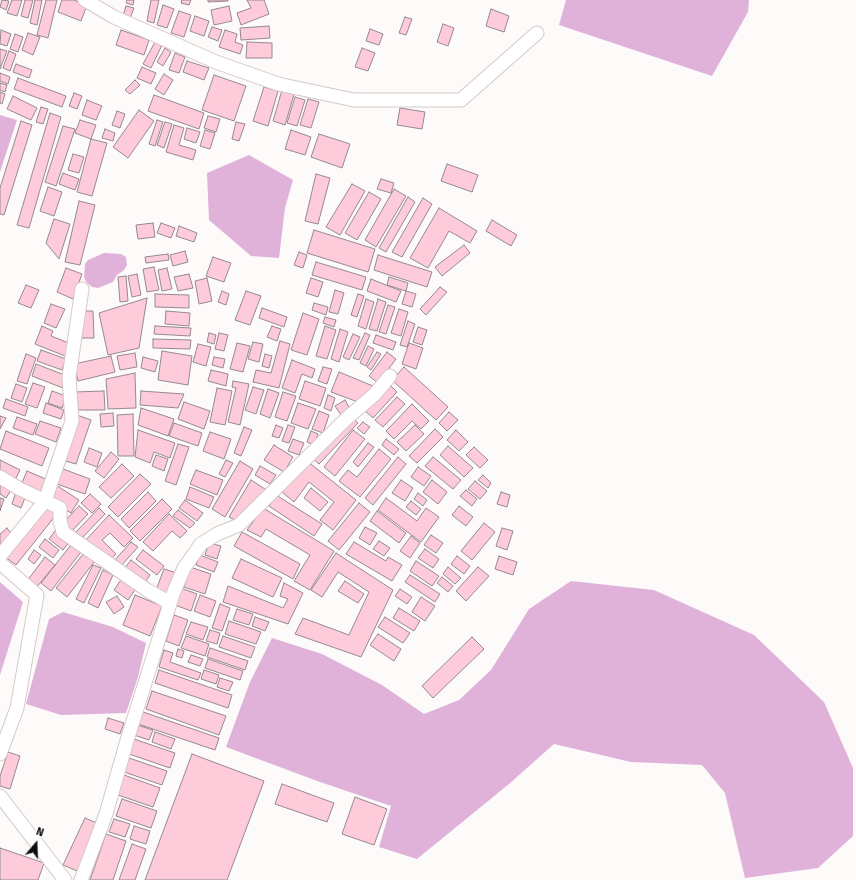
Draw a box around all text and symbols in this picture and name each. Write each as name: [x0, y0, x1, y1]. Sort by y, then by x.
north arrow: [16, 824, 56, 864]
text: N: [34, 825, 46, 840]

